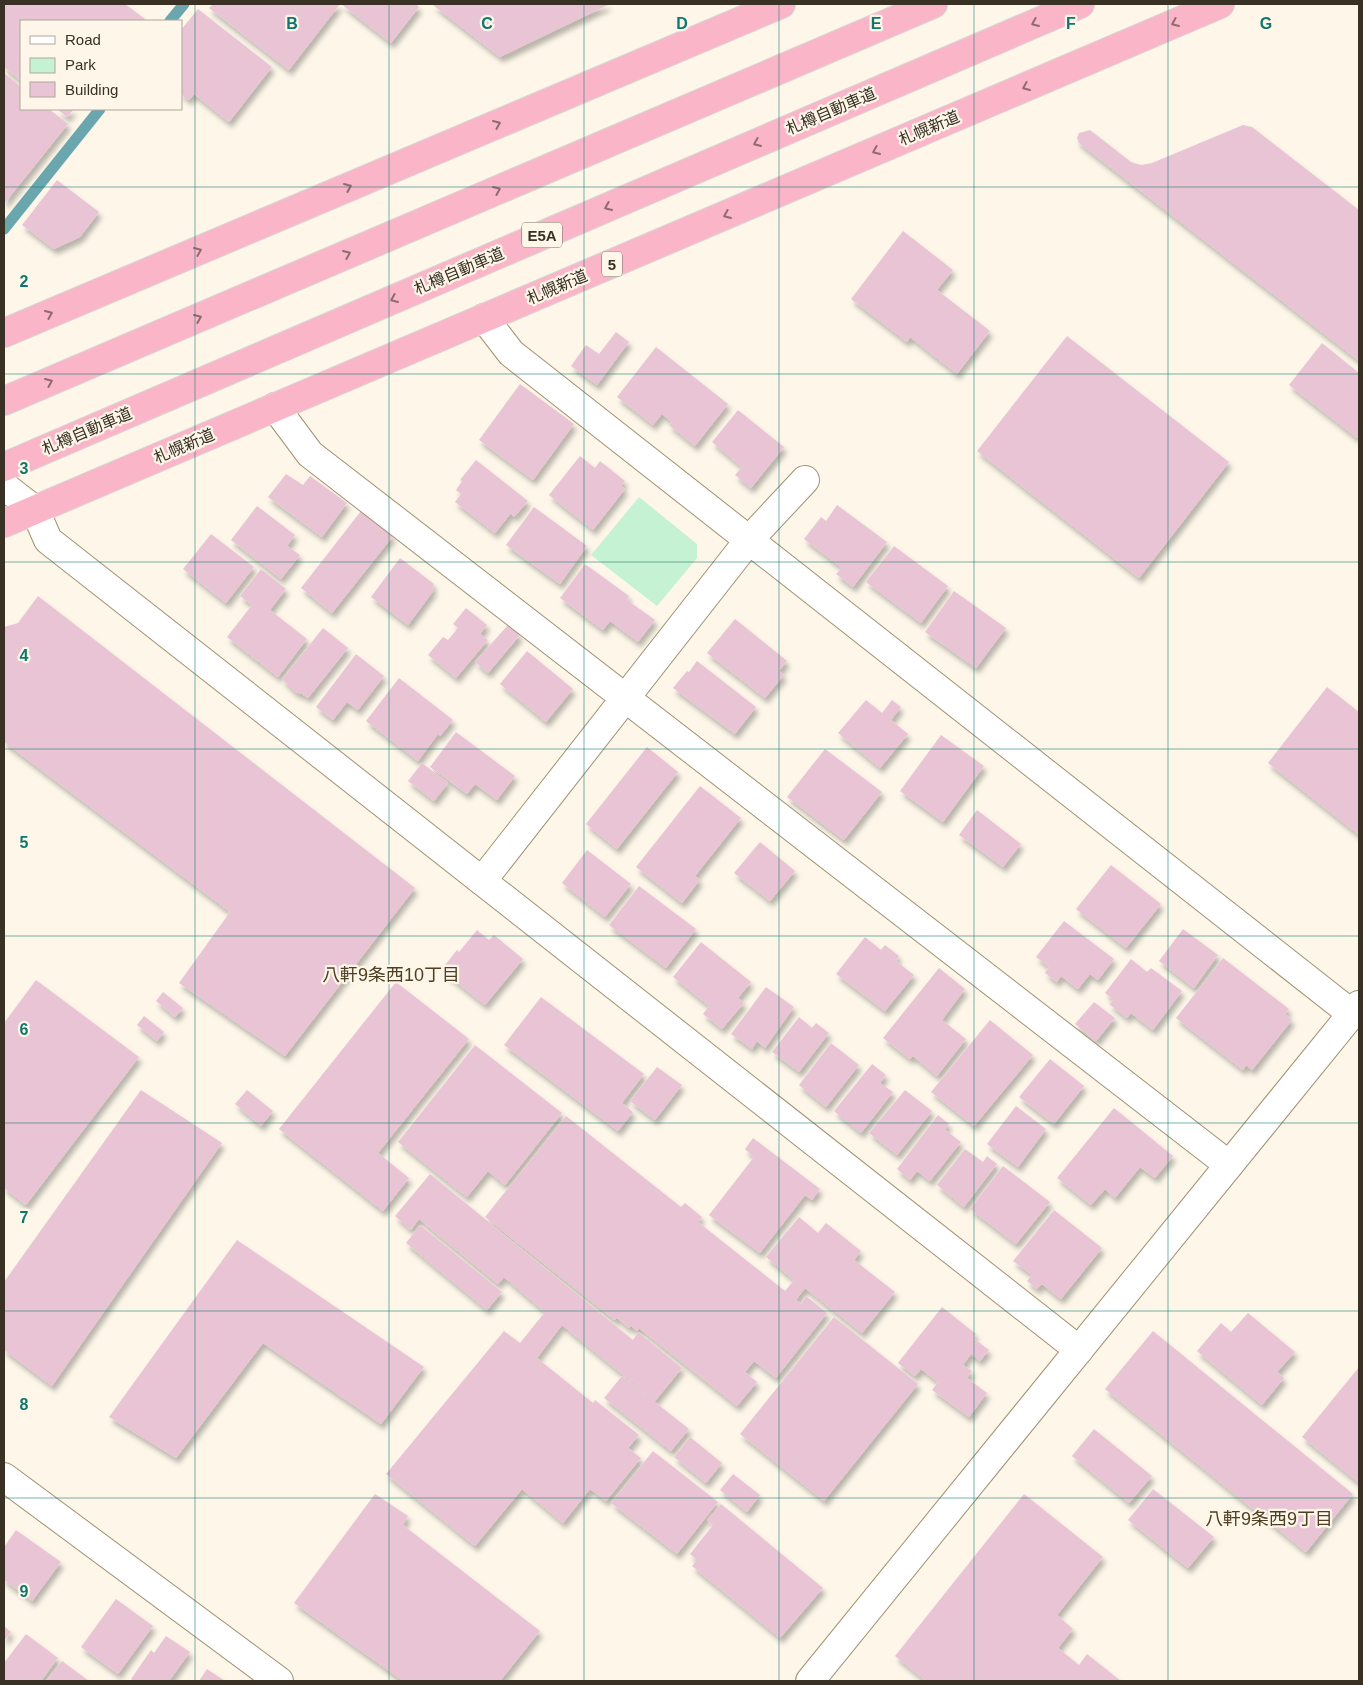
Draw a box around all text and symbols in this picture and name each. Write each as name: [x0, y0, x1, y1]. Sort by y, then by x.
text: B: [286, 15, 298, 32]
text: C: [481, 15, 493, 32]
text: D: [676, 15, 688, 32]
text: E: [871, 15, 882, 32]
text: F: [1066, 15, 1076, 32]
text: G: [1260, 15, 1272, 32]
one-way arrow: [1171, 16, 1180, 27]
one-way arrow: [1031, 17, 1040, 27]
legend: [20, 20, 182, 110]
text: Road: [65, 31, 101, 48]
text: Park: [65, 56, 96, 73]
one-way arrow: [1022, 80, 1031, 91]
text: Building: [65, 81, 118, 98]
street label: 札樽自動車道: [783, 84, 879, 138]
street label: 札幌新道: [896, 108, 962, 148]
one-way arrow: [492, 119, 501, 130]
one-way arrow: [753, 136, 762, 147]
one-way arrow: [872, 144, 881, 155]
one-way arrow: [343, 183, 352, 194]
one-way arrow: [492, 186, 501, 197]
one-way arrow: [604, 200, 613, 211]
one-way arrow: [723, 208, 732, 219]
road number: E5A: [522, 222, 562, 248]
street label: 札樽自動車道: [411, 244, 507, 298]
one-way arrow: [193, 246, 202, 257]
one-way arrow: [342, 250, 351, 261]
road number: 5: [602, 252, 622, 276]
street label: 札幌新道: [524, 267, 590, 307]
text: 2: [20, 273, 29, 290]
one-way arrow: [390, 292, 399, 303]
one-way arrow: [44, 310, 53, 321]
one-way arrow: [193, 314, 202, 325]
one-way arrow: [44, 378, 53, 389]
street label: 札樽自動車道: [39, 404, 135, 458]
street label: 札幌新道: [151, 426, 217, 466]
text: 3: [20, 460, 29, 477]
text: 4: [20, 647, 29, 664]
text: 5: [20, 834, 29, 851]
district label: 八軒9条西10丁目: [322, 965, 460, 985]
text: 6: [20, 1021, 29, 1038]
text: 7: [20, 1209, 29, 1226]
text: 8: [20, 1396, 29, 1413]
district label: 八軒9条西9丁目: [1205, 1509, 1333, 1529]
text: 9: [20, 1583, 29, 1600]

